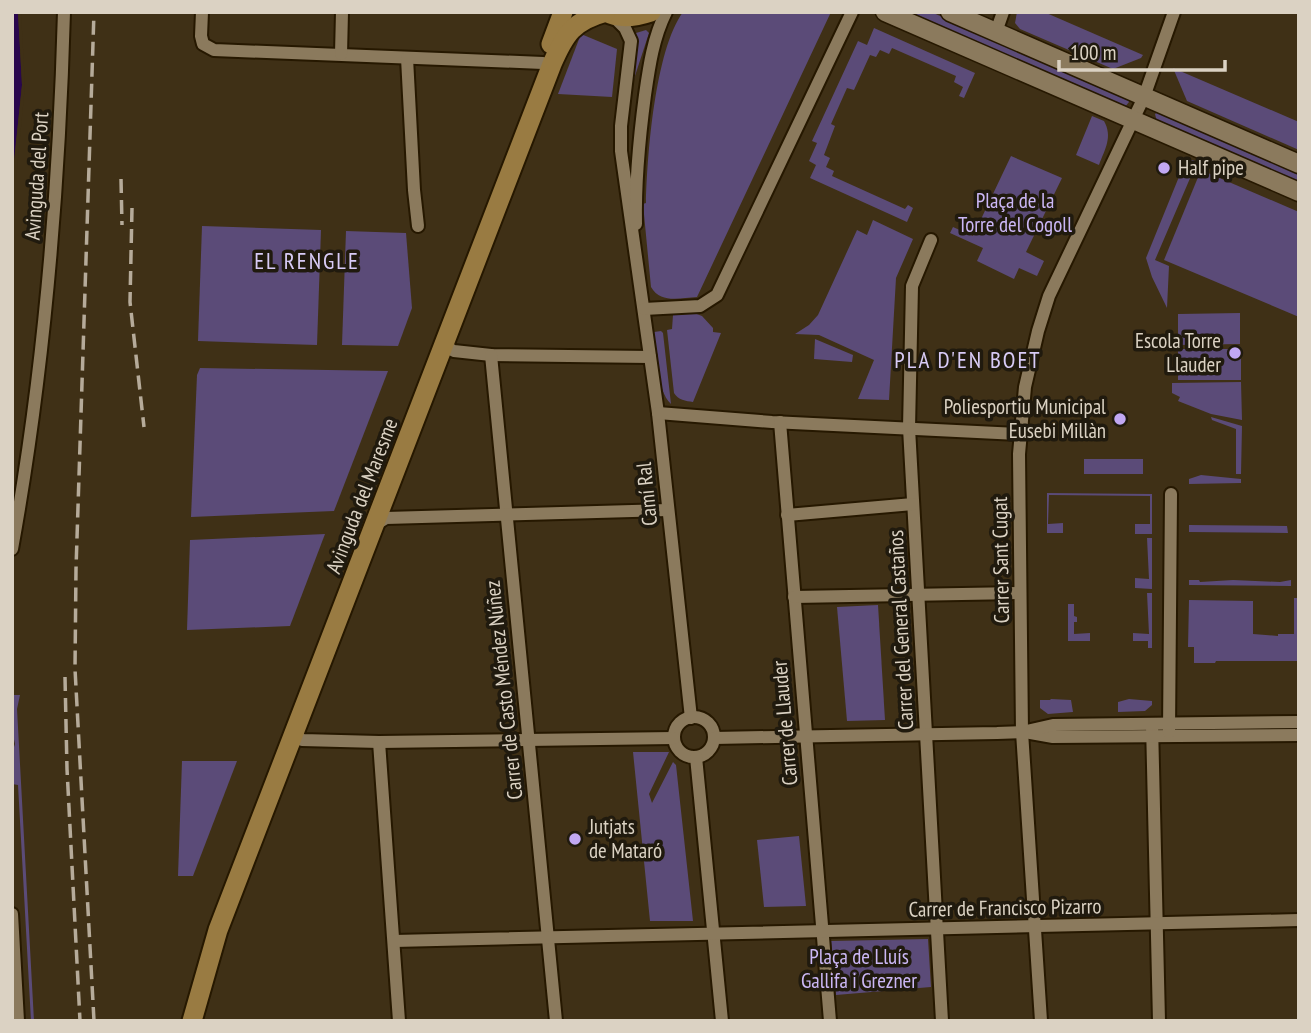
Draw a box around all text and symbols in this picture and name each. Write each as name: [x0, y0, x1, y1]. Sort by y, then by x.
scale bar: [1059, 28, 1225, 72]
text: 100 m: [1070, 39, 1116, 66]
street label: Avinguda del Port: [19, 111, 54, 241]
place label: Half pipe: [1178, 154, 1244, 181]
marker: Half pipe: [1156, 160, 1172, 176]
park label: Plaça de la Torre del Cogoll: [958, 187, 1072, 238]
district label: EL RENGLE: [254, 246, 360, 275]
place label: Escola Torre Llauder: [1135, 327, 1221, 378]
district label: PLA D'EN BOET: [894, 345, 1042, 374]
marker: Escola Torre Llauder: [1227, 345, 1243, 361]
place label: Poliesportiu Municipal Eusebi Millàn: [944, 393, 1106, 444]
marker: Poliesportiu Municipal Eusebi Millàn: [1112, 411, 1128, 427]
street label: Avinguda del Maresme: [320, 414, 404, 577]
street label: Camí Ral: [630, 461, 663, 527]
street label: Carrer Sant Cugat: [986, 496, 1015, 624]
street label: Carrer del General Castaños: [882, 529, 919, 731]
street label: Carrer de Casto Méndez Núñez: [479, 579, 528, 801]
street label: Carrer de Llauder: [766, 659, 803, 786]
place label: Jutjats de Mataró: [588, 813, 662, 864]
marker: Jutjats de Mataró: [567, 831, 583, 847]
street label: Carrer de Francisco Pizarro: [908, 892, 1102, 923]
park label: Plaça de Lluís Gallifa i Grezner: [801, 943, 917, 994]

